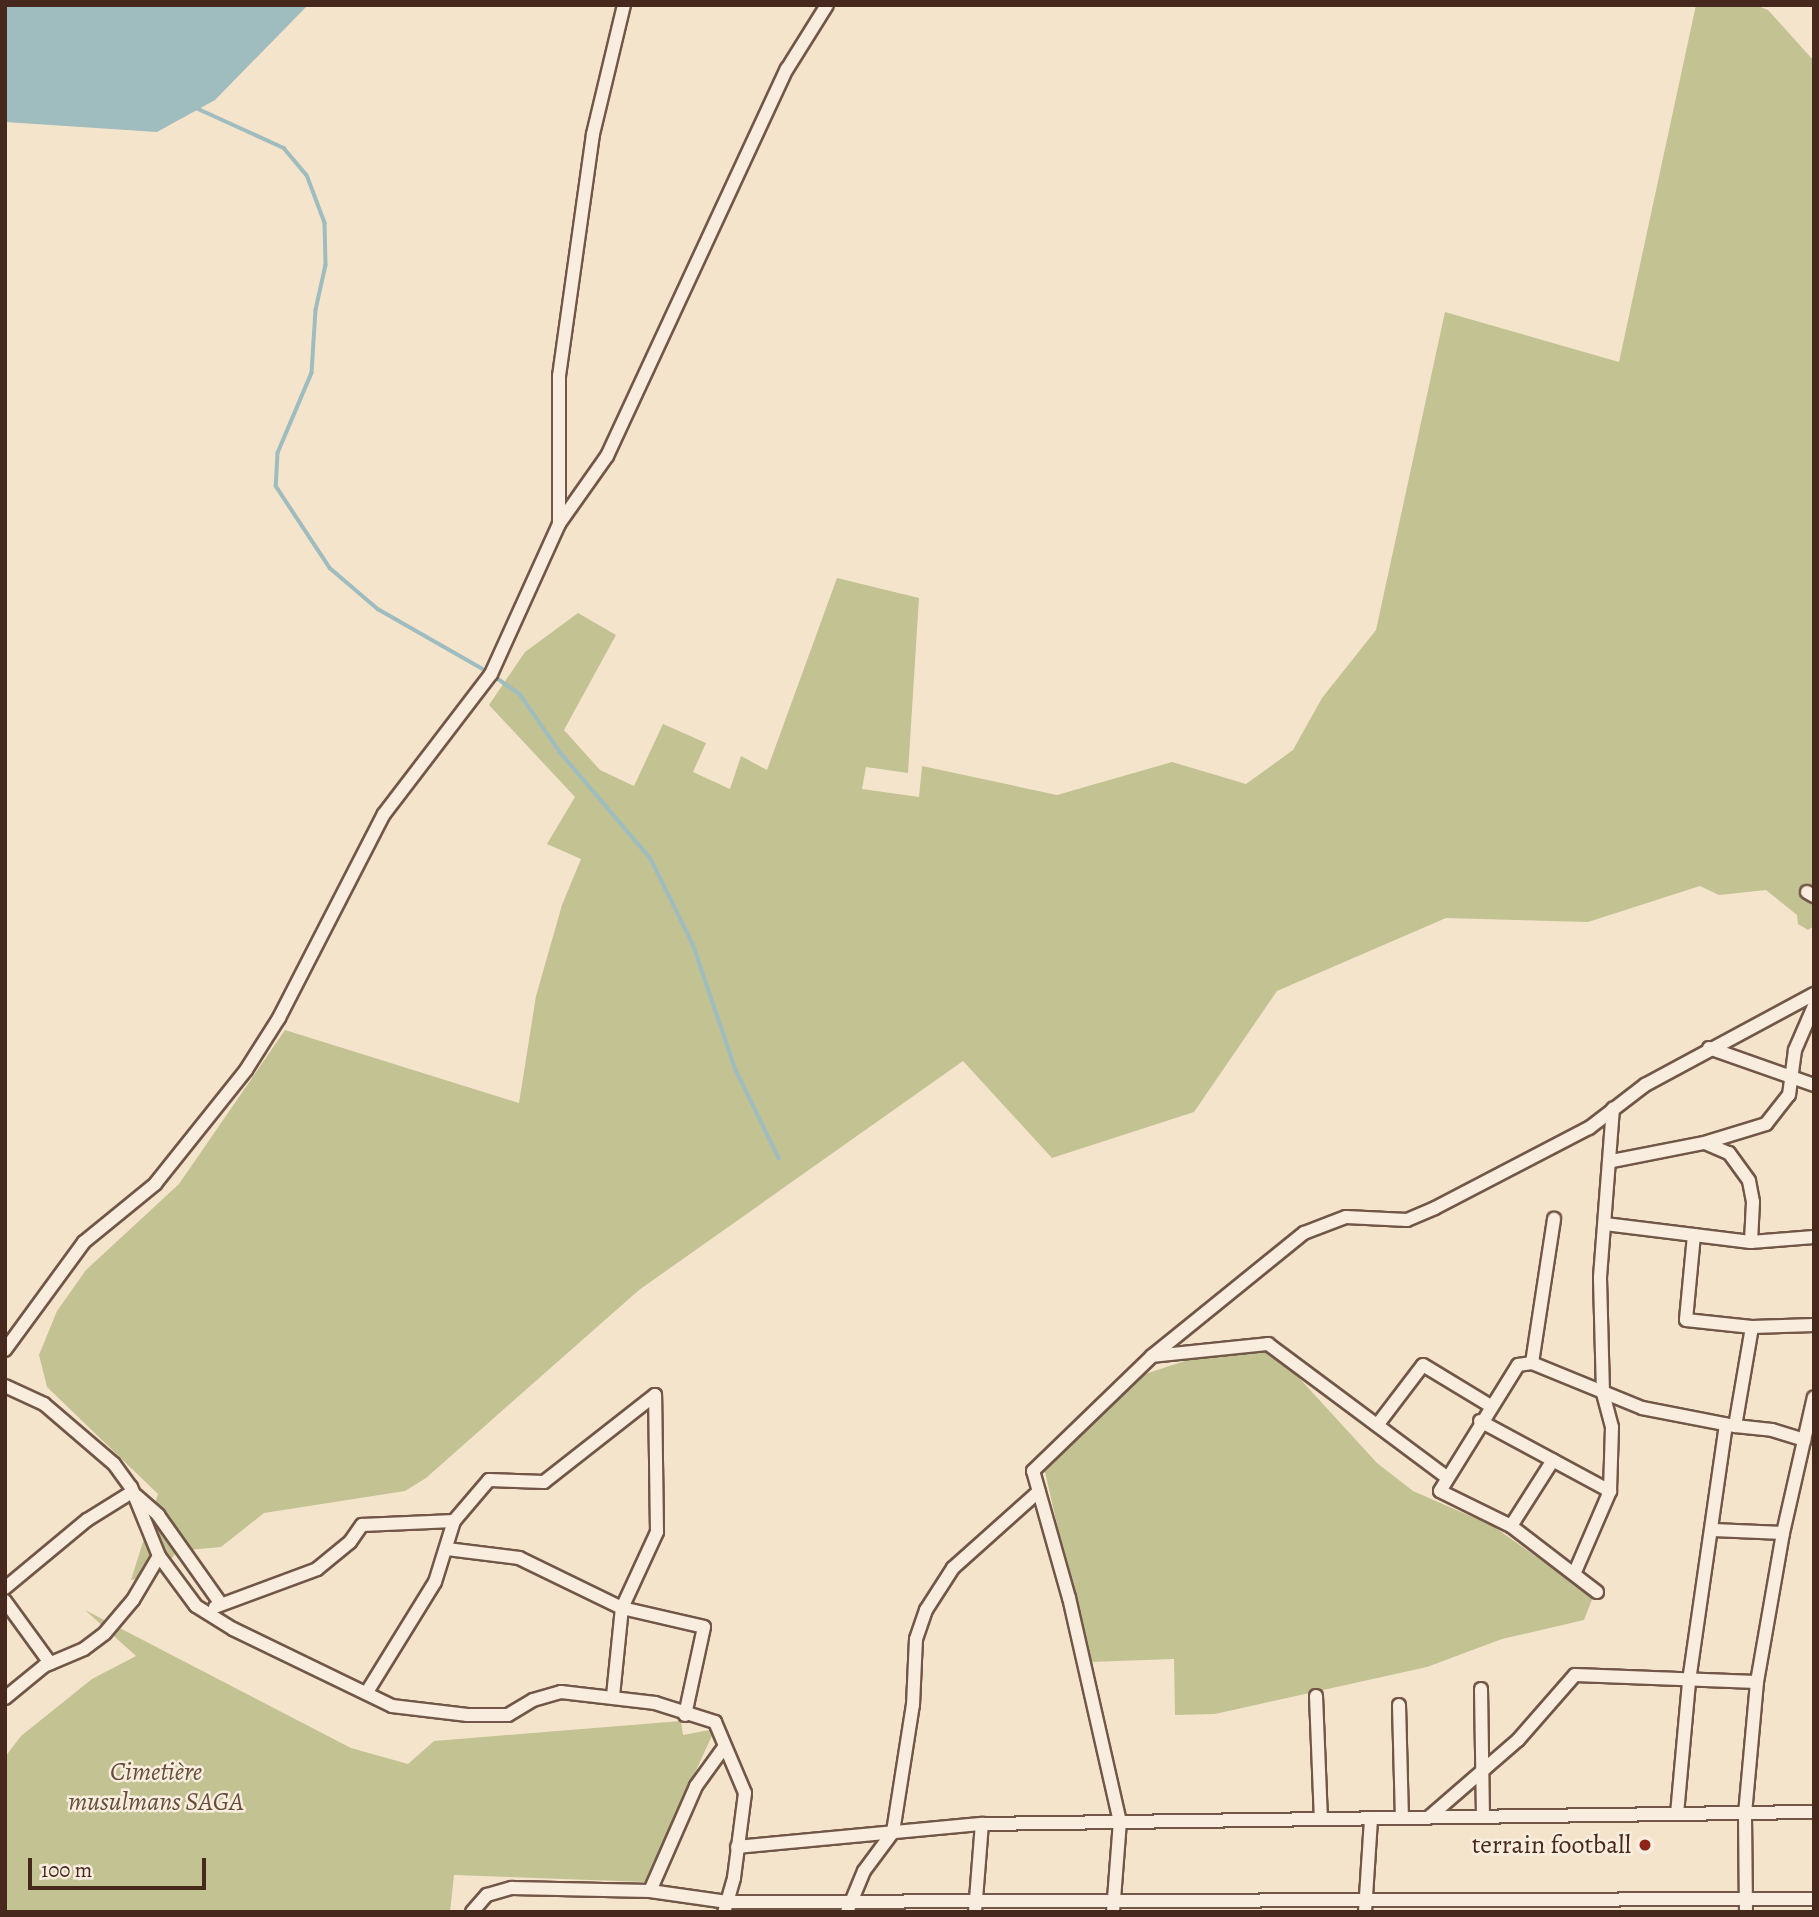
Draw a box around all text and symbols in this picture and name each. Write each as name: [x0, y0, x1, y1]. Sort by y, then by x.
park label: Cimetière musulmans SAGA: [68, 1756, 244, 1817]
place label: terrain football: [1472, 1829, 1631, 1861]
marker: terrain football: [1637, 1837, 1653, 1853]
scale bar: [32, 1843, 210, 1887]
text: 100 m: [41, 1856, 92, 1884]

